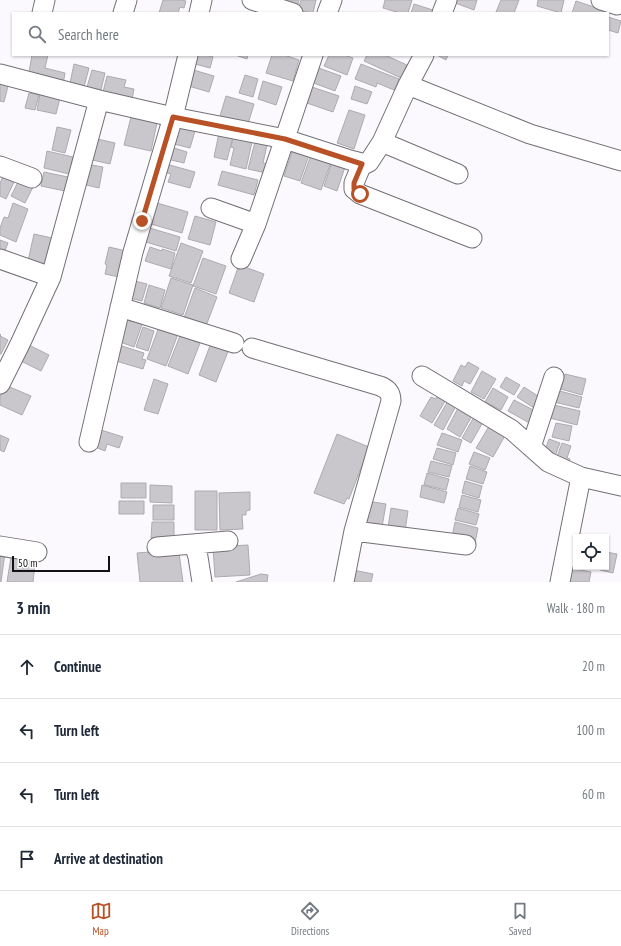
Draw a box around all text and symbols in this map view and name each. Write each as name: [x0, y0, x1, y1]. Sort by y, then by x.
search box: [12, 12, 609, 56]
icon: search: [26, 23, 48, 45]
text: Search here: [58, 25, 119, 44]
route start: [351, 185, 369, 203]
route end: [133, 212, 151, 230]
map controls: [573, 534, 609, 570]
button: locate: [573, 534, 609, 570]
scale bar: [12, 554, 110, 573]
text: 50 m: [18, 556, 37, 570]
text: 3 min: [16, 597, 50, 619]
text: Walk · 180 m: [547, 600, 605, 617]
icon: ahead: [16, 656, 38, 678]
text: Continue: [54, 657, 101, 676]
text: 20 m: [582, 658, 605, 675]
icon: left: [16, 720, 38, 742]
text: Turn left: [54, 721, 99, 740]
text: 100 m: [576, 722, 605, 739]
icon: left: [16, 784, 38, 806]
text: Turn left: [54, 785, 99, 804]
text: 60 m: [582, 786, 605, 803]
icon: arrive: [16, 848, 38, 870]
text: Arrive at destination: [54, 849, 163, 868]
tab: Map: [90, 900, 112, 938]
tab: Directions: [291, 900, 329, 938]
tab: Saved: [509, 900, 531, 938]

